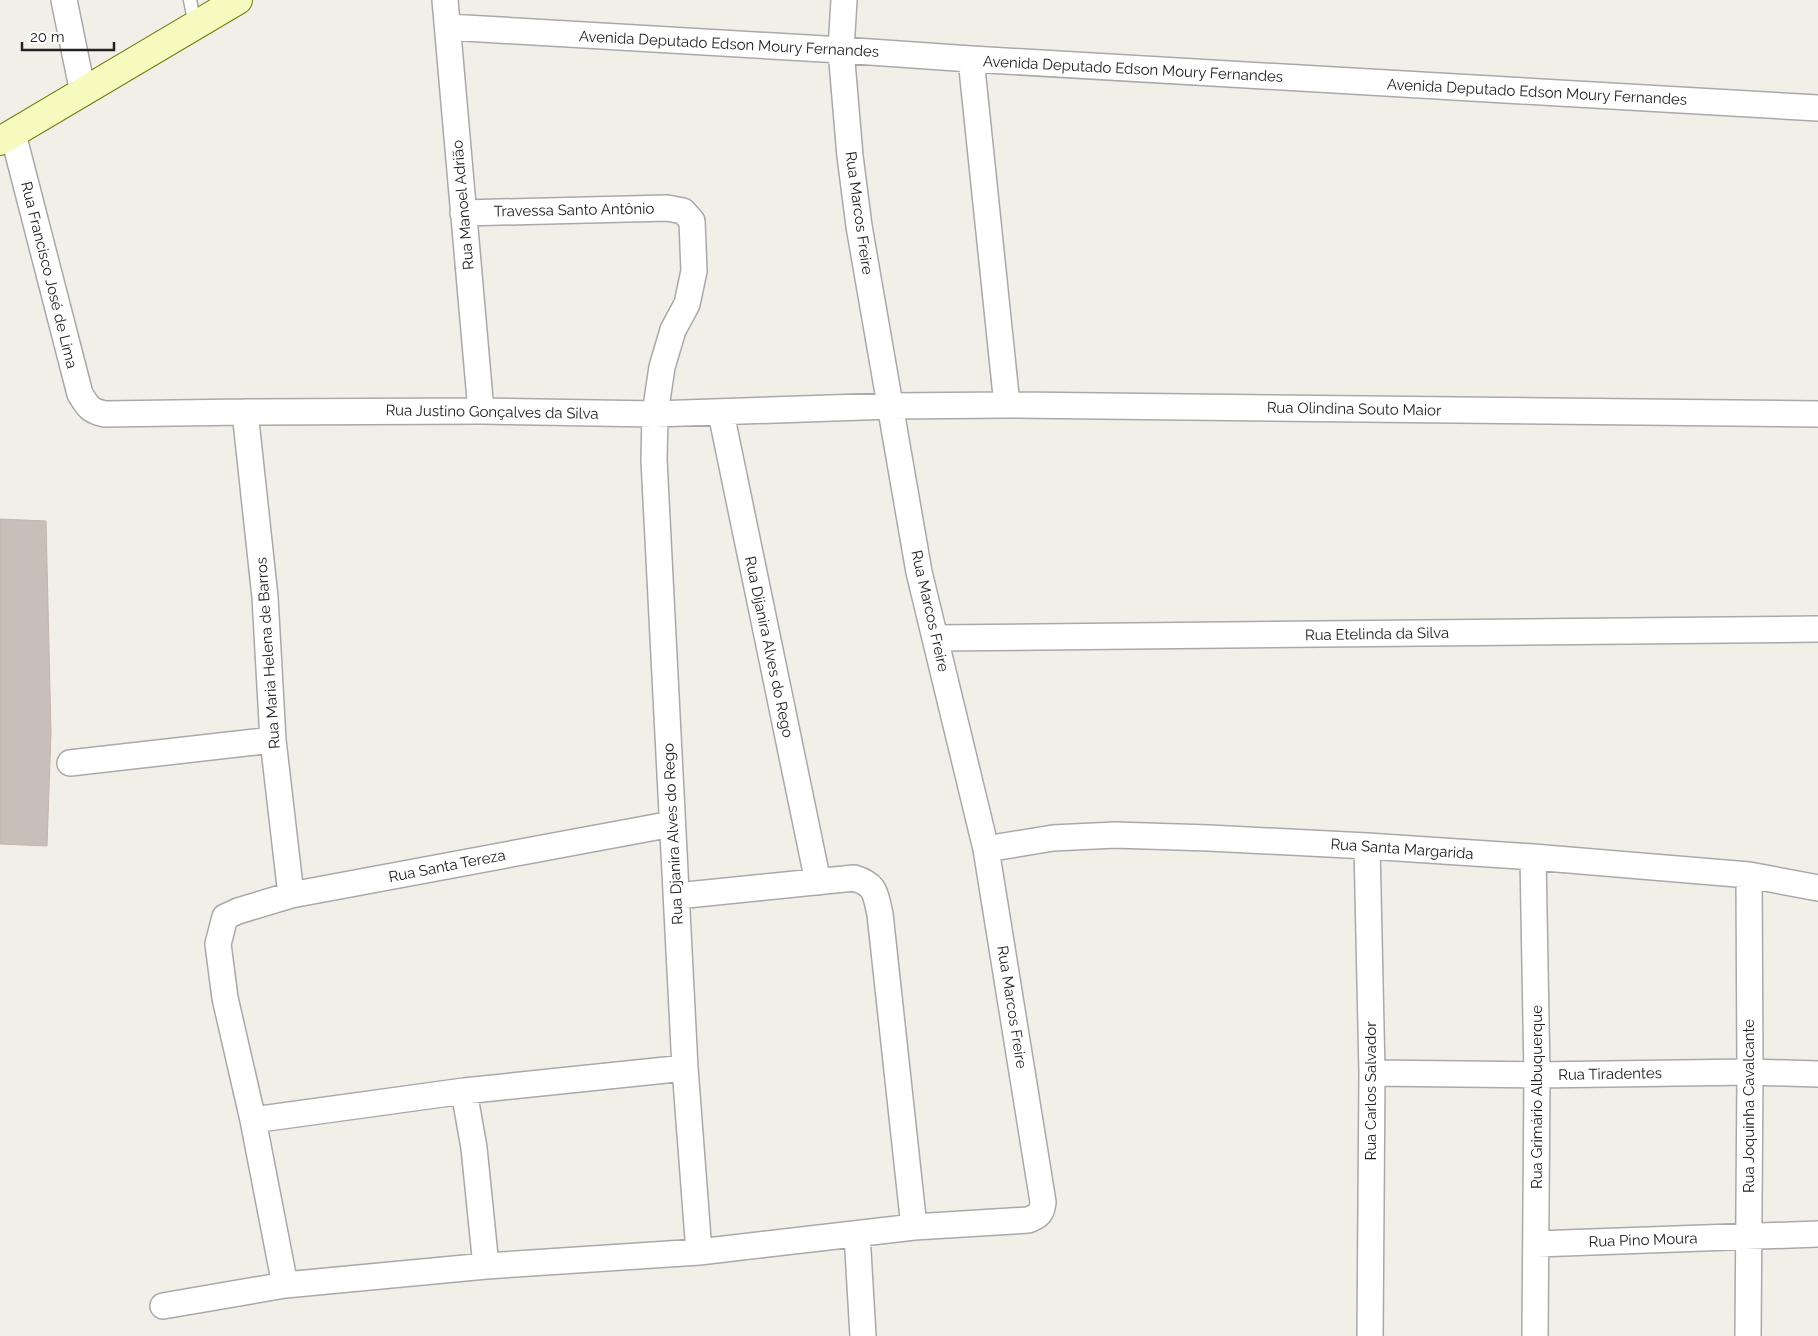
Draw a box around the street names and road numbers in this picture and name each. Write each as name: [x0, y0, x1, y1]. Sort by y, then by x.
street label: Avenida Deputado Edson Moury Fernandes: [578, 27, 880, 61]
street label: Avenida Deputado Edson Moury Fernandes: [982, 52, 1284, 86]
street label: Avenida Deputado Edson Moury Fernandes: [1386, 75, 1688, 109]
street label: Rua Manoel Adrião: [448, 139, 478, 271]
street label: Rua Marcos Freire: [841, 150, 877, 276]
street label: Rua Francisco José de Lima: [17, 180, 81, 370]
street label: Travessa Santo Antônio: [494, 200, 655, 220]
street label: Rua Olindina Souto Maior: [1267, 398, 1442, 420]
street label: Rua Justino Gonçalves da Silva: [385, 401, 599, 423]
street label: Rua Marcos Freire: [907, 548, 953, 674]
street label: Rua Dijanira Alves do Rego: [741, 555, 797, 739]
street label: Rua Maria Helena de Barros: [252, 556, 284, 750]
street label: Rua Etelinda da Silva: [1305, 624, 1449, 644]
street label: Rua Djanira Alves do Rego: [659, 743, 687, 925]
street label: Rua Santa Margarida: [1330, 835, 1474, 863]
street label: Rua Santa Tereza: [387, 846, 507, 886]
street label: Rua Marcos Freire: [993, 944, 1031, 1070]
street label: Rua Grimário Albuquerque: [1528, 1005, 1546, 1189]
street label: Rua Joquinha Cavalcante: [1740, 1019, 1758, 1193]
street label: Rua Carlos Salvador: [1362, 1021, 1380, 1161]
street label: Rua Tiradentes: [1558, 1064, 1662, 1084]
street label: Rua Pino Moura: [1588, 1229, 1698, 1251]

